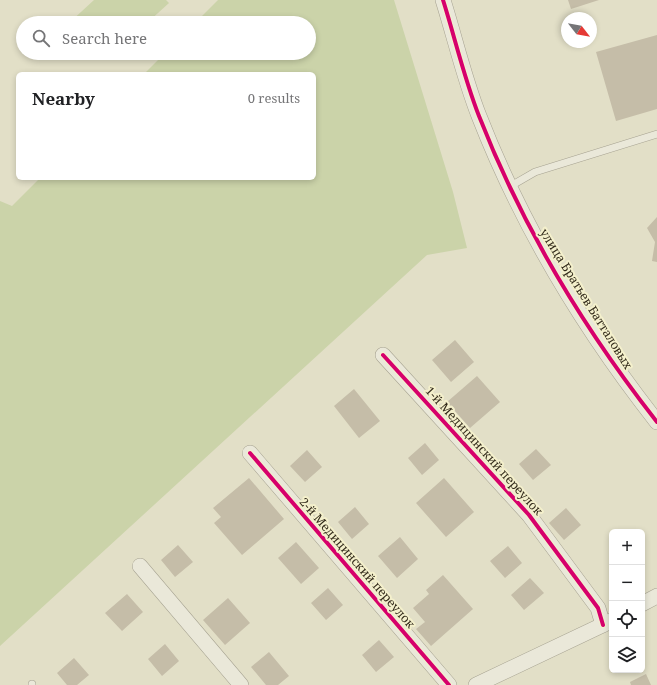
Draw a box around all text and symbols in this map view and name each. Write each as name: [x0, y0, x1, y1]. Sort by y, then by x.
north arrow: [561, 12, 597, 48]
search box: [16, 16, 316, 60]
icon: search: [30, 27, 52, 49]
text: Search here: [62, 28, 147, 48]
text: Nearby: [32, 87, 95, 110]
text: 0 results: [248, 89, 300, 107]
street label: улица Братьев Батталовых: [536, 225, 637, 372]
street label: 1-й Медицинский переулок: [422, 383, 548, 519]
street label: 2-й Медицинский переулок: [296, 494, 420, 632]
map controls: [609, 529, 645, 673]
button: +: [609, 529, 645, 565]
button: −: [609, 565, 645, 601]
button: locate: [609, 601, 645, 637]
button: layers: [609, 637, 645, 673]

